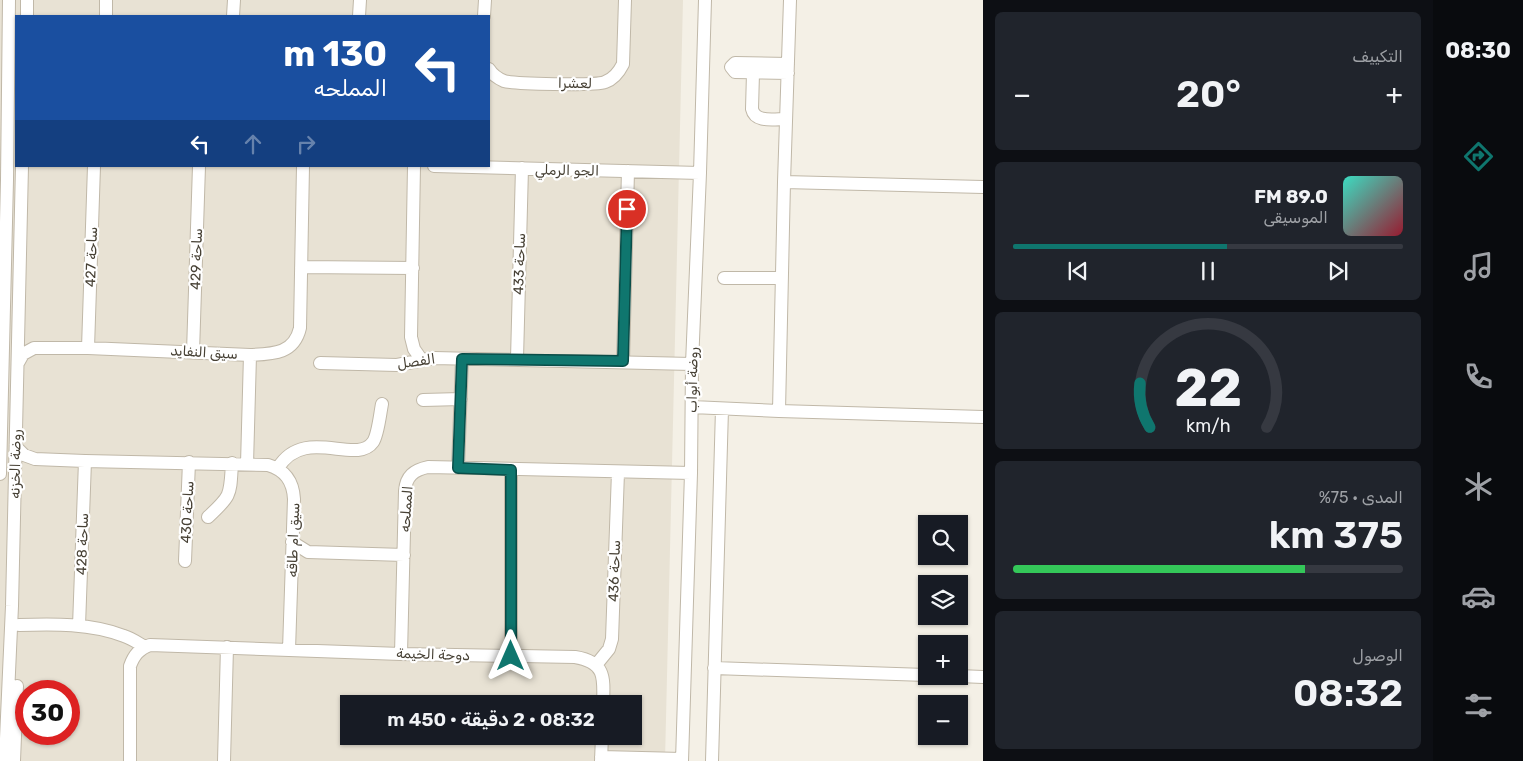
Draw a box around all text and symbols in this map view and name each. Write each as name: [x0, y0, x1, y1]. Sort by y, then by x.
text: 130 m: [283, 33, 387, 75]
icon: left: [405, 35, 470, 100]
text: 08:30: [1445, 37, 1511, 64]
text: التكييف: [1352, 47, 1403, 66]
text: 20°: [1176, 71, 1241, 117]
text: المملحه: [314, 75, 387, 102]
street label: لعشرا: [558, 75, 592, 92]
text: −: [1013, 78, 1031, 111]
text: +: [1386, 78, 1403, 111]
icon: left: [186, 130, 214, 158]
icon: ahead: [239, 130, 267, 158]
icon: right: [292, 130, 320, 158]
icon: directions: [1461, 139, 1496, 174]
street label: الجو الرملي: [535, 161, 599, 182]
text: 89.0 FM: [1254, 185, 1328, 208]
pin: [606, 188, 648, 230]
icon: arrive: [613, 195, 641, 223]
text: الموسيقى: [1264, 208, 1328, 227]
street label: ساحة 427: [82, 227, 101, 288]
street label: ساحة 429: [187, 228, 206, 290]
street label: ساحة 433: [510, 233, 529, 295]
icon: music: [1461, 249, 1496, 284]
icon: previous: [1064, 257, 1092, 285]
icon: pause: [1194, 257, 1222, 285]
icon: next: [1324, 257, 1352, 285]
street label: سيق النفايد: [170, 342, 238, 363]
street label: روضة أبواب: [683, 347, 702, 413]
street label: الفصل: [396, 350, 436, 373]
text: 22: [1174, 357, 1242, 419]
icon: phone: [1461, 359, 1496, 394]
text: km/h: [1186, 415, 1230, 436]
street label: روضة الخزنه: [6, 429, 25, 499]
icon: climate: [1461, 469, 1496, 504]
street label: ساحة 430: [177, 480, 198, 544]
street label: المملحه: [396, 485, 417, 533]
text: المدى · 75%: [1319, 488, 1403, 507]
street label: سيق ام طاقه: [284, 502, 304, 578]
text: 375 km: [1269, 512, 1403, 558]
street label: ساحة 428: [73, 513, 92, 575]
map controls: [918, 515, 968, 745]
button: search: [918, 515, 968, 565]
street label: ساحة 436: [605, 540, 624, 602]
button: layers: [918, 575, 968, 625]
icon: car: [1461, 579, 1496, 614]
position arrow: [484, 629, 536, 681]
button: +: [918, 635, 968, 685]
street label: دوحة الخيمة: [396, 645, 470, 664]
text: الوصول: [1353, 646, 1403, 665]
text: 08:32: [1293, 670, 1403, 716]
speed limit sign: 30: [15, 680, 80, 745]
icon: filters: [1461, 688, 1496, 723]
button: −: [918, 695, 968, 745]
text: 08:32 · 2 دقيقة · 450 m: [387, 708, 595, 731]

